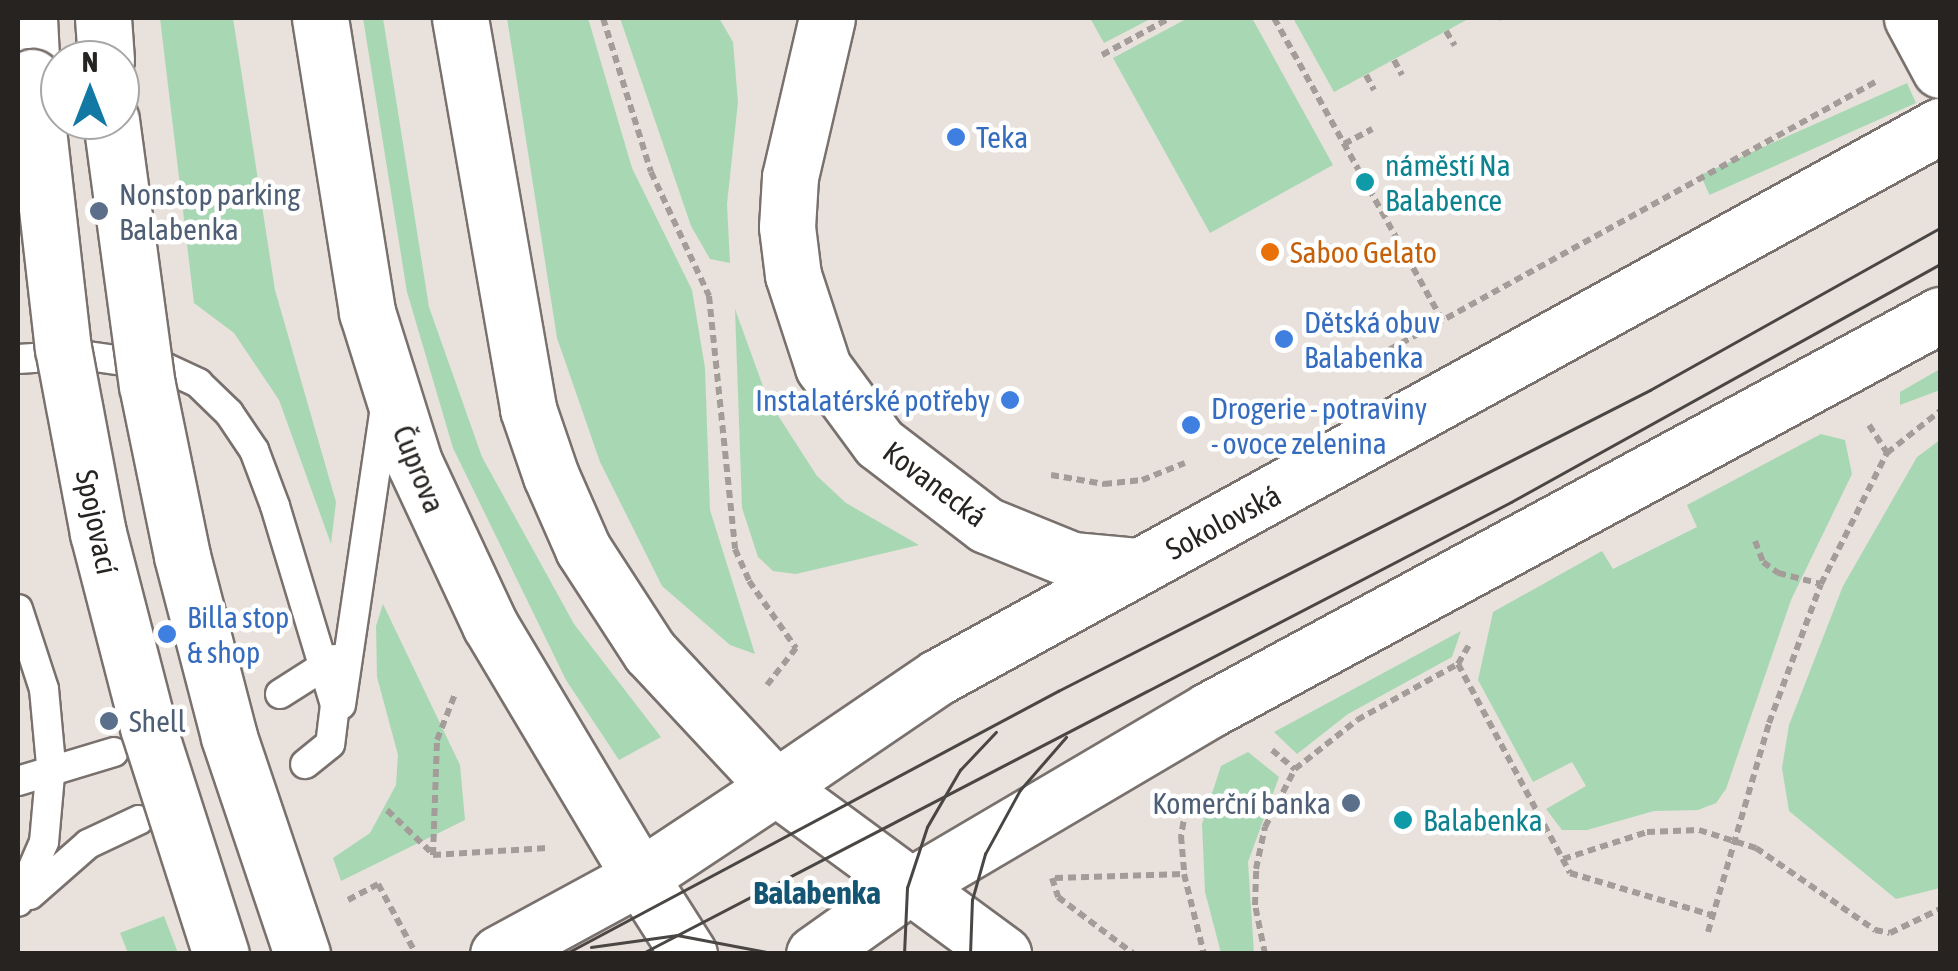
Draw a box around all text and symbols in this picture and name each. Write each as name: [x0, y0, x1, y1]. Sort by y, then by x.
north arrow: [40, 40, 140, 140]
text: N: [82, 46, 98, 78]
place label: Teka: [976, 119, 1028, 155]
marker: Teka: [945, 126, 967, 148]
place label: náměstí Na Balabence: [1385, 147, 1511, 218]
marker: náměstí Na Balabence: [1354, 171, 1376, 193]
place label: Nonstop parking Balabenka: [119, 176, 300, 246]
marker: Nonstop parking Balabenka: [88, 200, 110, 222]
place label: Saboo Gelato: [1290, 234, 1437, 270]
marker: Saboo Gelato: [1259, 241, 1281, 263]
place label: Dětská obuv Balabenka: [1304, 304, 1440, 374]
marker: Dětská obuv Balabenka: [1273, 328, 1295, 350]
place label: Instalatérské potřeby: [755, 382, 990, 418]
marker: Instalatérské potřeby: [999, 389, 1021, 411]
place label: Drogerie - potraviny - ovoce zelenina: [1211, 390, 1427, 460]
marker: Drogerie - potraviny - ovoce zelenina: [1180, 414, 1202, 436]
street label: Čuprova: [385, 420, 453, 518]
street label: Kovanecká: [876, 433, 994, 535]
street label: Spojovací: [68, 467, 126, 577]
street label: Sokolovská: [1159, 477, 1287, 567]
place label: Billa stop & shop: [187, 599, 289, 670]
marker: Billa stop & shop: [156, 623, 178, 645]
place label: Shell: [129, 703, 186, 739]
marker: Shell: [98, 710, 120, 732]
place label: Komerční banka: [1152, 785, 1331, 821]
marker: Komerční banka: [1340, 792, 1362, 814]
place label: Balabenka: [1423, 802, 1543, 838]
marker: Balabenka: [1392, 809, 1414, 831]
district label: Balabenka: [753, 874, 881, 912]

